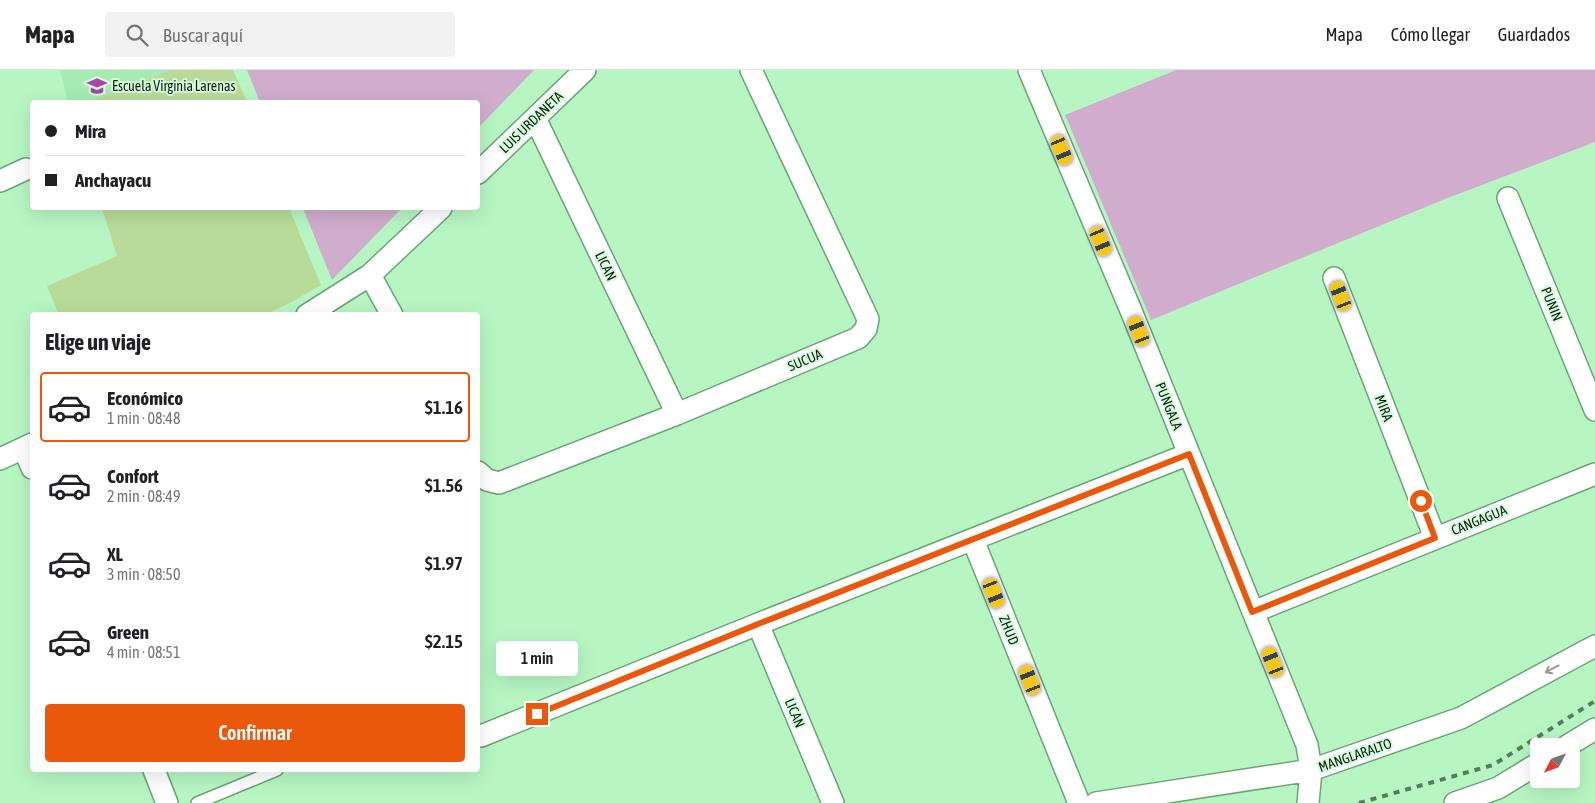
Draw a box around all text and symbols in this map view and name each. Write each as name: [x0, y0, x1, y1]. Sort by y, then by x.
search box: [105, 12, 455, 57]
text: Mapa: [25, 21, 75, 48]
icon: search: [123, 21, 151, 49]
text: Buscar aquí: [163, 24, 243, 46]
text: Mapa: [1325, 24, 1363, 45]
text: Cómo llegar: [1391, 24, 1470, 45]
text: Guardados: [1498, 24, 1570, 45]
school or university icon: Escuela Virginia Larenas: [86, 75, 108, 97]
place label: Escuela Virginia Larenas: [112, 78, 236, 94]
street label: LUIS URDANETA: [496, 88, 566, 156]
text: Mira: [75, 120, 106, 142]
car: [1049, 133, 1074, 167]
text: Anchayacu: [75, 169, 151, 191]
car: [1088, 224, 1113, 258]
street label: LICAN: [592, 249, 620, 283]
car: [1328, 279, 1353, 313]
street label: PUNIN: [1538, 285, 1566, 323]
car: [1126, 314, 1151, 348]
text: Elige un viaje: [45, 329, 151, 355]
street label: SUCUA: [786, 346, 825, 374]
street label: PUNGALA: [1152, 380, 1186, 432]
icon: car: [47, 385, 92, 430]
text: Económico: [107, 387, 183, 409]
street label: MIRA: [1372, 393, 1396, 424]
text: $1.16: [425, 396, 463, 418]
text: 1 min · 08:48: [107, 409, 180, 427]
icon: car: [47, 463, 92, 508]
text: Confort: [107, 465, 159, 487]
text: $1.56: [425, 474, 463, 496]
text: 2 min · 08:49: [107, 487, 180, 505]
route start: [1410, 490, 1432, 512]
street label: CANGAGUA: [1449, 502, 1509, 538]
icon: car: [47, 541, 92, 586]
text: XL: [107, 543, 123, 565]
text: $1.97: [425, 552, 463, 574]
text: 3 min · 08:50: [107, 565, 180, 583]
car: [981, 576, 1006, 610]
street label: ZHUD: [996, 613, 1022, 647]
icon: car: [47, 619, 92, 664]
text: Green: [107, 621, 149, 643]
text: $2.15: [425, 630, 463, 652]
callout: 1 min: [496, 642, 578, 676]
text: 4 min · 08:51: [107, 643, 180, 661]
car: [1260, 645, 1285, 679]
text: 1 min: [521, 649, 553, 667]
car: [1017, 663, 1042, 697]
one-way arrow: [1545, 665, 1560, 674]
street label: LICAN: [782, 696, 808, 730]
route end: [526, 703, 548, 725]
button: Confirmar: [45, 704, 465, 762]
street label: MANGLARALTO: [1316, 735, 1394, 775]
north arrow: [1530, 738, 1580, 788]
map controls: [1530, 738, 1580, 788]

